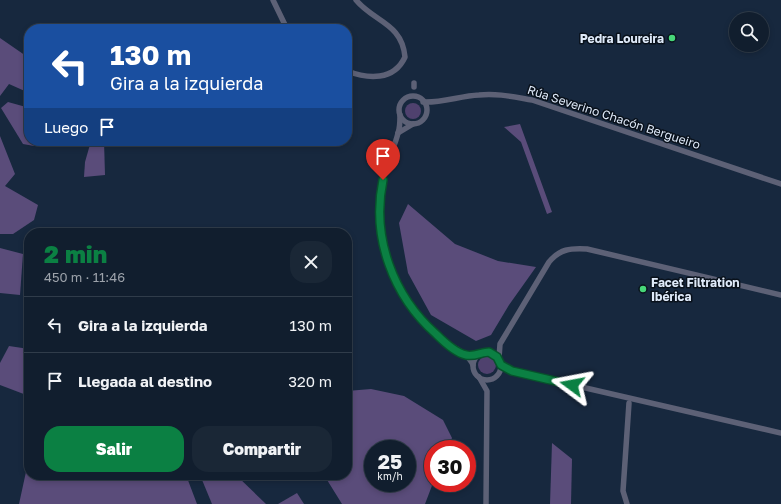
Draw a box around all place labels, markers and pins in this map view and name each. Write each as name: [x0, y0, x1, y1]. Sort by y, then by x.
place label: Pedra Loureira: [580, 31, 664, 46]
marker: Pedra Loureira: [667, 33, 677, 43]
pin: [366, 139, 400, 180]
place label: Facet Filtration Ibérica: [651, 275, 740, 304]
marker: Facet Filtration Ibérica: [638, 284, 648, 294]

